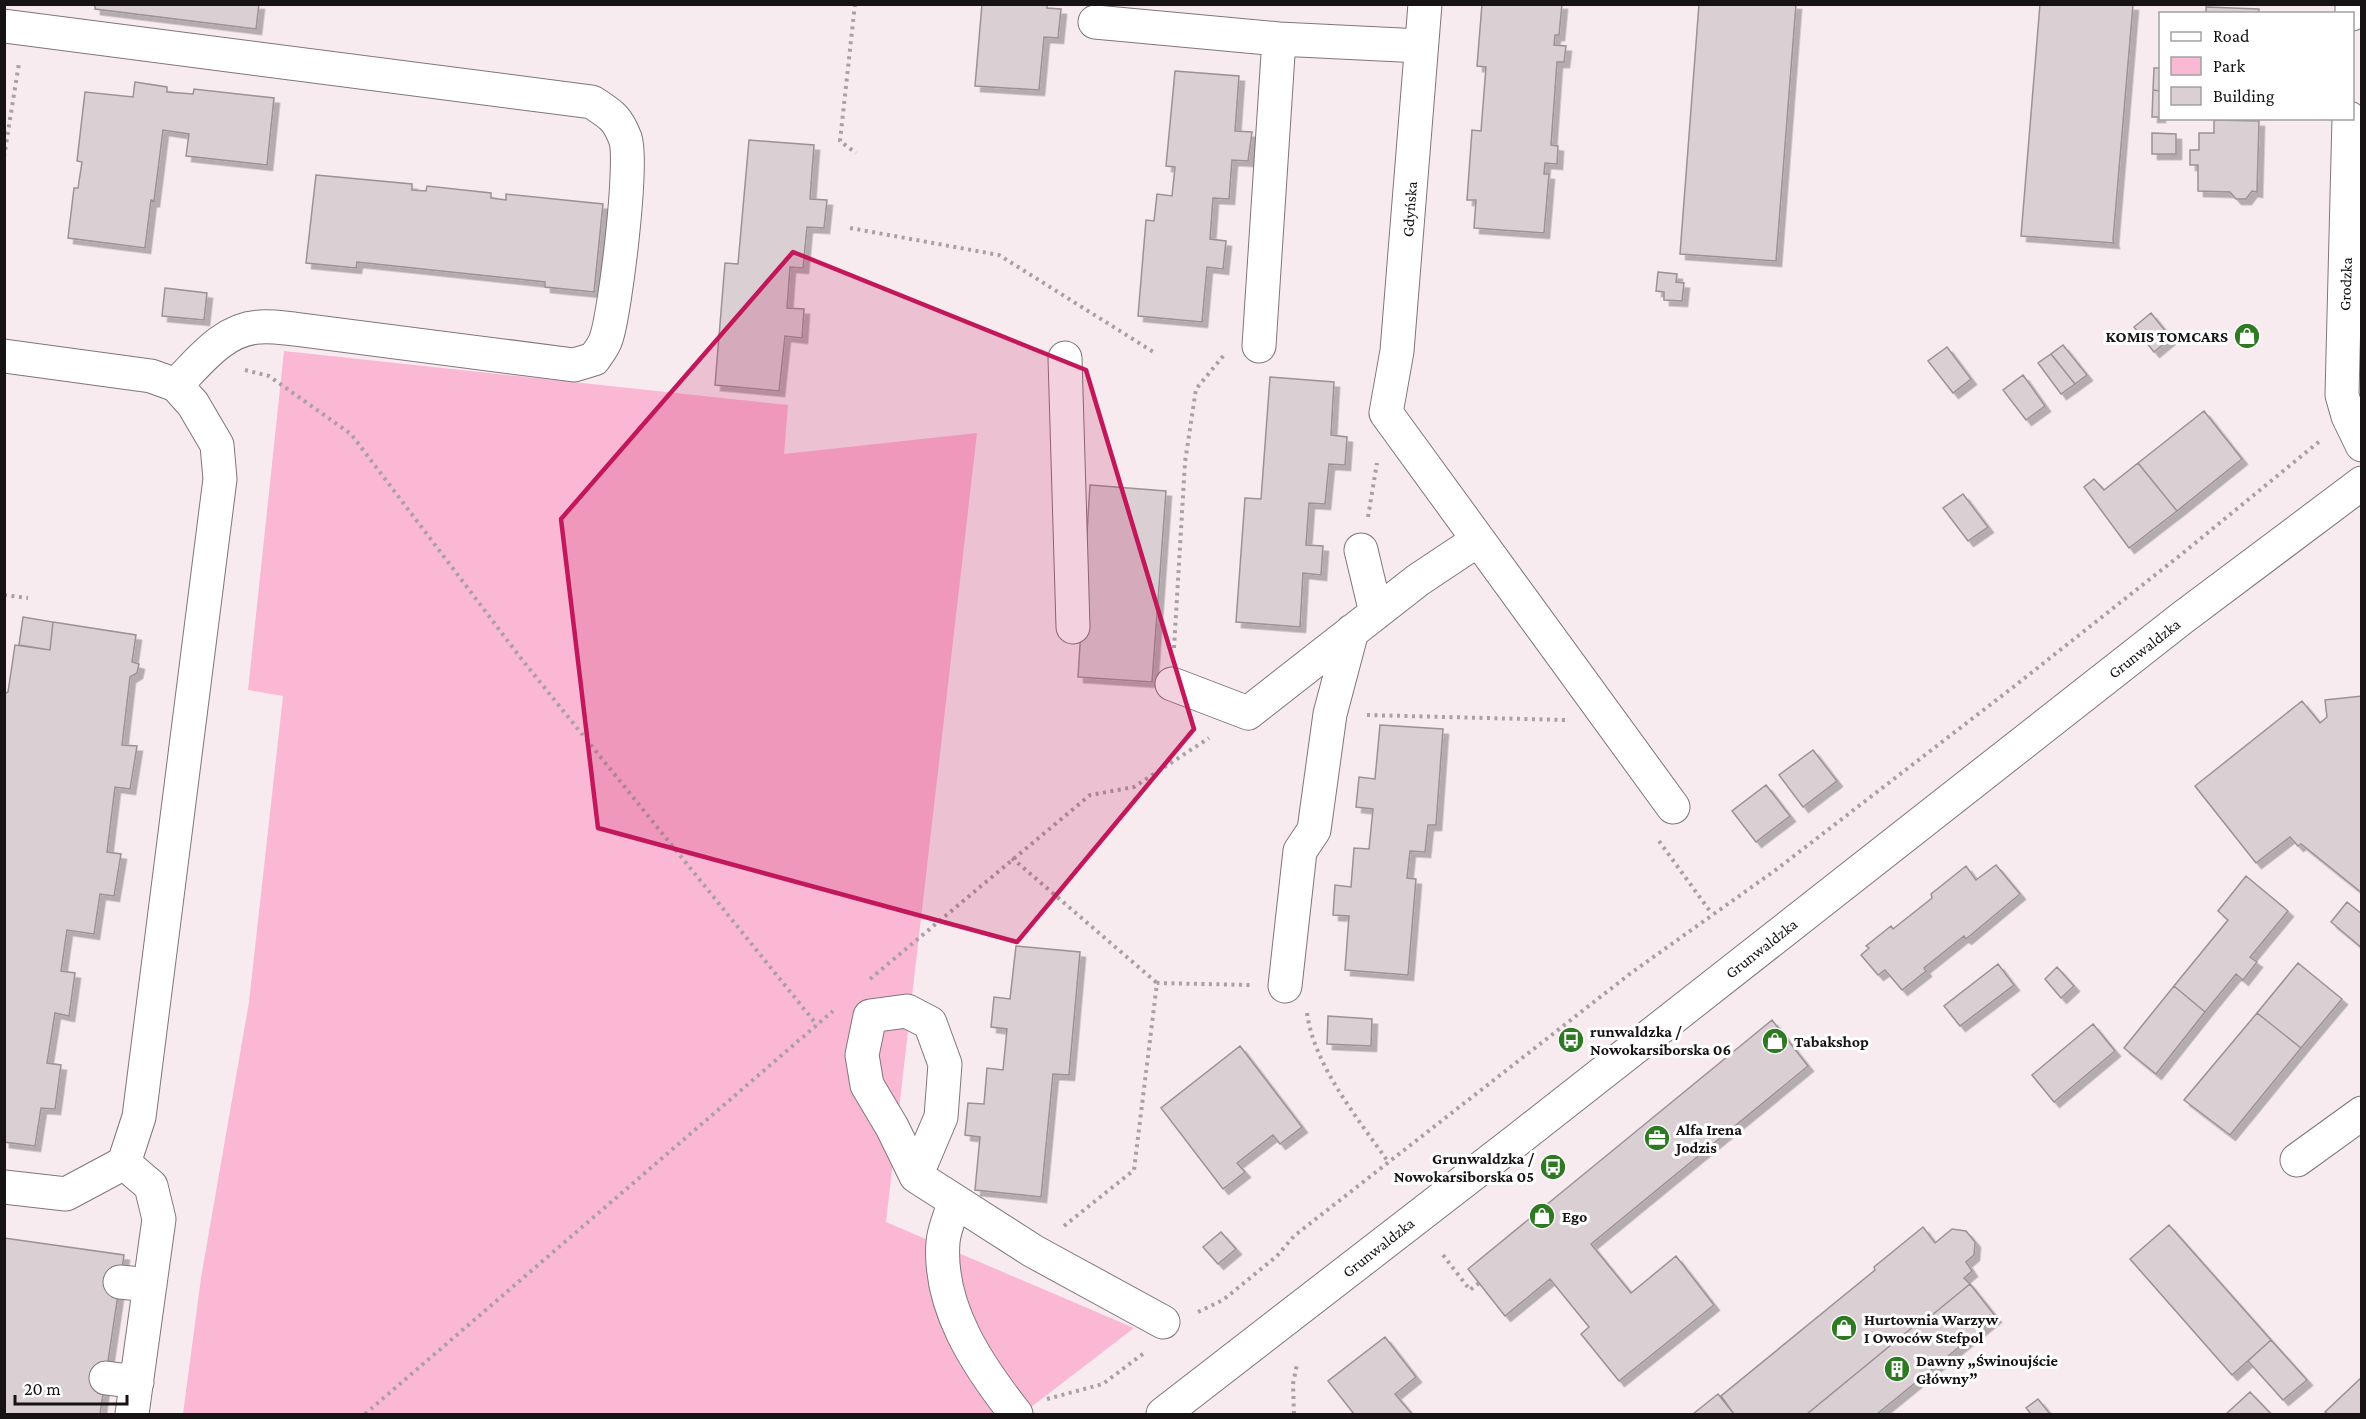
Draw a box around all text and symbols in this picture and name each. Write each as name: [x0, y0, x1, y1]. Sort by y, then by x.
legend: [2159, 12, 2354, 120]
text: Road: [2213, 26, 2250, 46]
text: Park: [2213, 56, 2245, 76]
text: Building: [2213, 86, 2275, 106]
street label: Gdyńska: [1399, 180, 1421, 238]
street label: Grodzka: [2336, 256, 2355, 311]
shop icon: KOMIS TOMCARS: [2232, 321, 2262, 351]
place label: KOMIS TOMCARS: [2106, 328, 2228, 345]
street label: Grunwaldzka: [2105, 615, 2184, 682]
street label: Grunwaldzka: [1722, 915, 1801, 982]
place label: runwaldzka / Nowokarsiborska 06: [1590, 1023, 1731, 1058]
bus stop icon: runwaldzka / Nowokarsiborska 06: [1556, 1025, 1586, 1055]
shop icon: Tabakshop: [1760, 1026, 1790, 1056]
place label: Tabakshop: [1794, 1033, 1869, 1050]
place label: Alfa Irena Jodzis: [1674, 1121, 1742, 1156]
office icon: Alfa Irena Jodzis: [1642, 1123, 1672, 1153]
place label: Grunwaldzka / Nowokarsiborska 05: [1394, 1150, 1534, 1185]
bus stop icon: Grunwaldzka / Nowokarsiborska 05: [1538, 1152, 1568, 1182]
shop icon: Ego: [1527, 1201, 1557, 1231]
place label: Ego: [1562, 1208, 1587, 1225]
street label: Grunwaldzka: [1339, 1214, 1418, 1281]
place label: Hurtownia Warzyw I Owoców Stefpol: [1864, 1311, 1998, 1346]
shop icon: Hurtownia Warzyw I Owoców Stefpol: [1829, 1313, 1859, 1343]
place label: Dawny „Świnoujście Główny”: [1916, 1352, 2059, 1387]
building icon: Dawny „Świnoujście Główny”: [1882, 1354, 1912, 1384]
scale bar: [15, 1368, 128, 1406]
text: 20 m: [24, 1379, 61, 1399]

